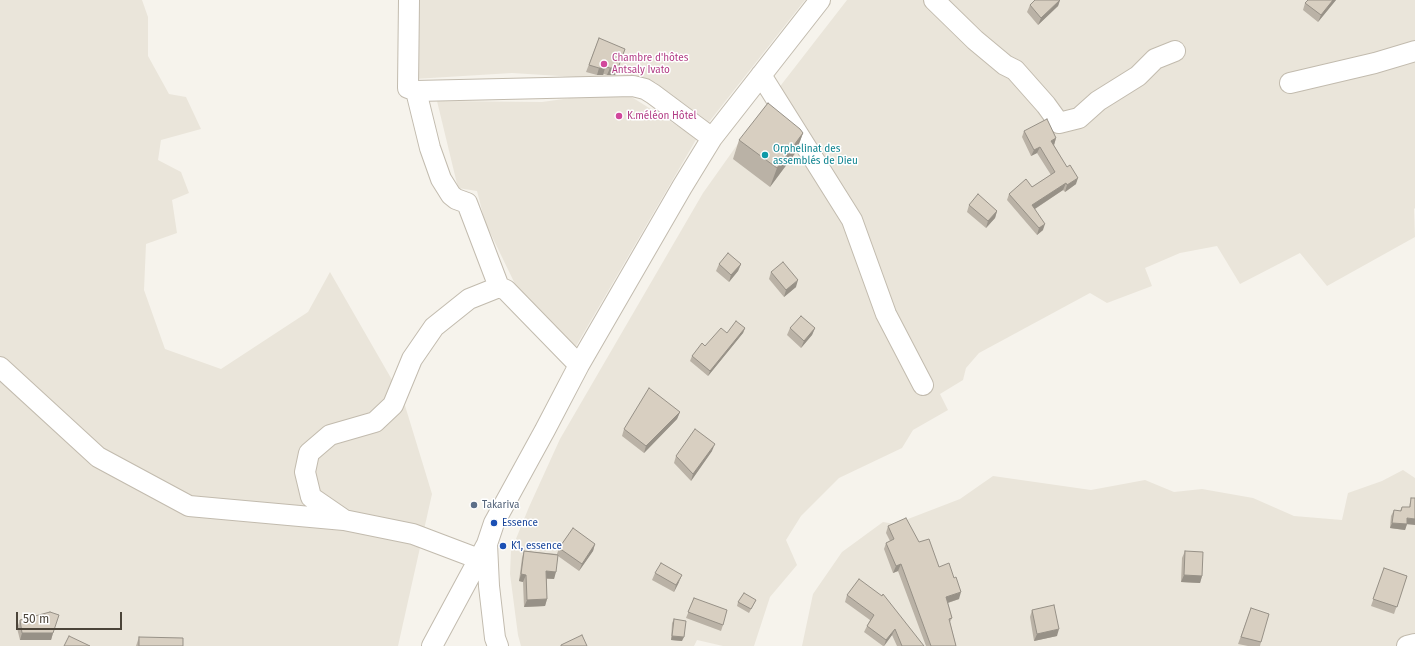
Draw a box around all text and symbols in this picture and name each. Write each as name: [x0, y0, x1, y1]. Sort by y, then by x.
place label: Chambre d'hôtes Antsaly Ivato: [612, 52, 688, 76]
marker: Chambre d'hôtes Antsaly Ivato: [599, 59, 609, 69]
place label: K.méléon Hôtel: [627, 110, 696, 122]
marker: K.méléon Hôtel: [614, 111, 624, 121]
place label: Orphelinat des assemblés de Dieu: [773, 143, 858, 166]
marker: Orphelinat des assemblés de Dieu: [760, 150, 770, 160]
place label: Takariva: [482, 499, 519, 511]
marker: Takariva: [469, 500, 479, 510]
place label: Essence: [502, 517, 538, 529]
marker: Essence: [489, 518, 499, 528]
place label: K1, essence: [511, 540, 562, 552]
marker: K1, essence: [498, 541, 508, 551]
scale bar: [18, 604, 124, 630]
text: 50 m: [23, 612, 49, 626]

